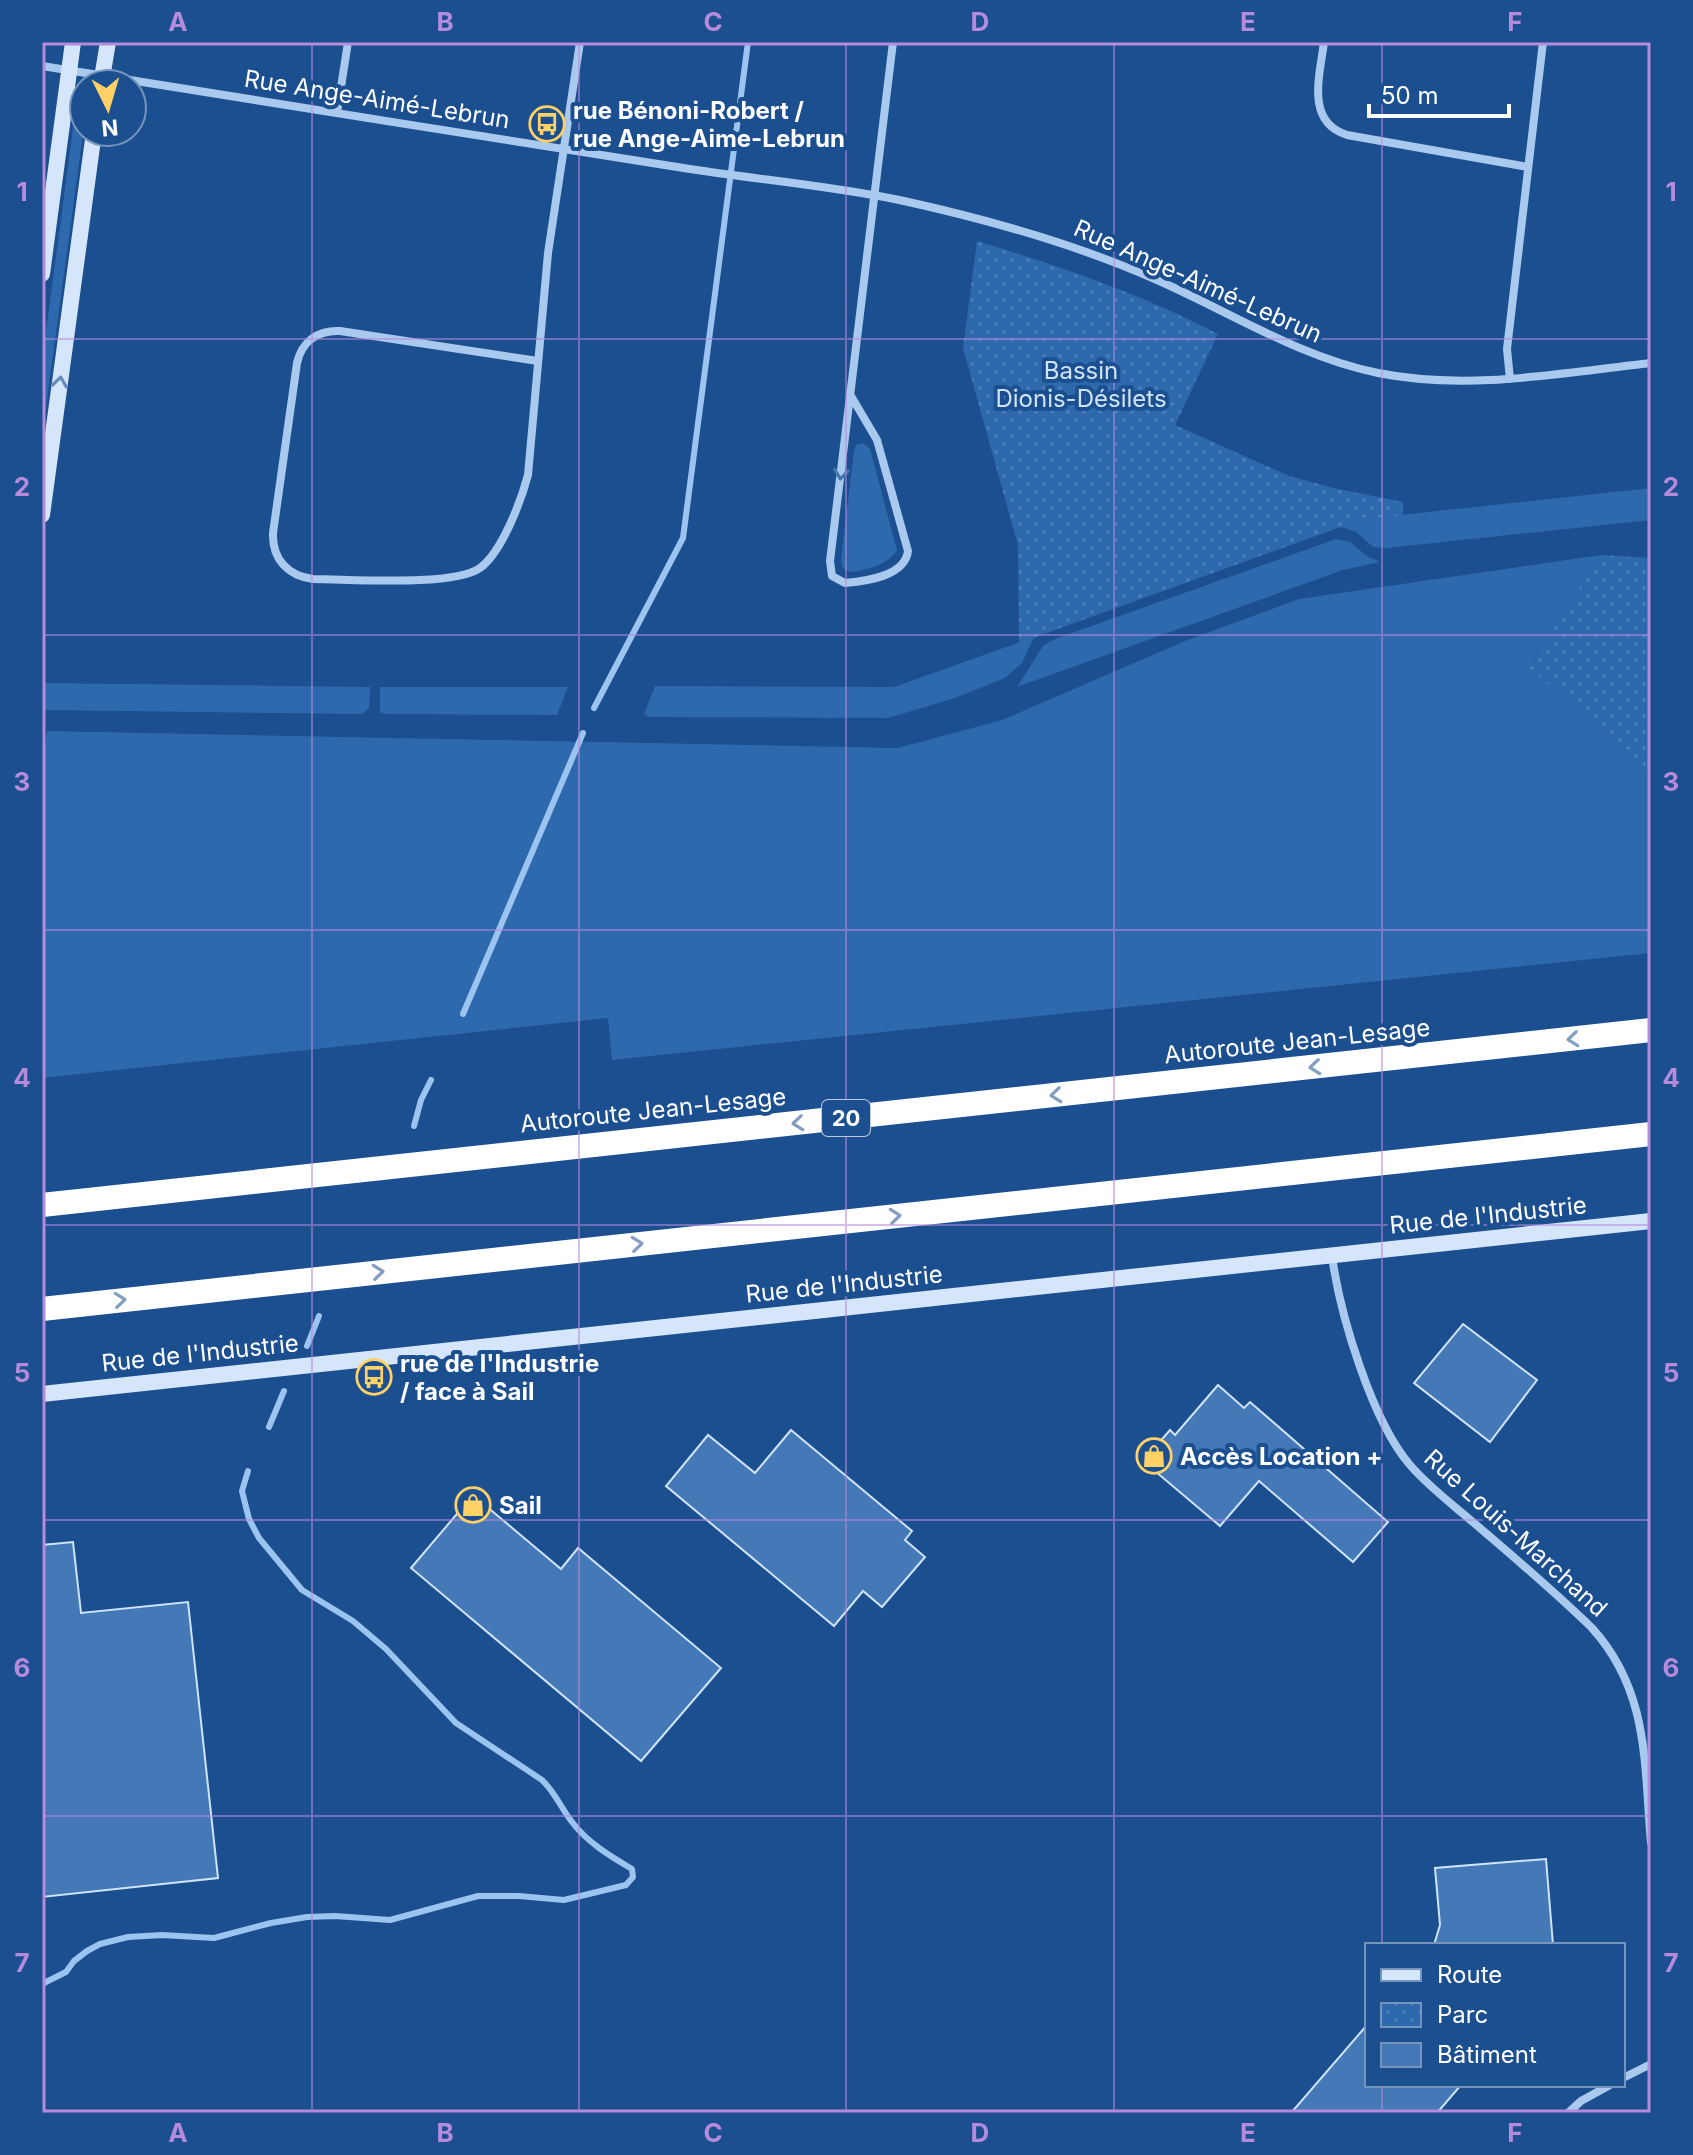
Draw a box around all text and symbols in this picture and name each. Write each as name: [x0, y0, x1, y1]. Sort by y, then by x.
text: A: [168, 6, 188, 37]
text: B: [436, 6, 454, 37]
text: C: [703, 6, 723, 37]
text: D: [971, 6, 989, 37]
text: E: [1240, 6, 1256, 37]
text: F: [1507, 6, 1523, 37]
street label: Rue Ange-Aimé-Lebrun: [242, 64, 512, 134]
north arrow: [68, 68, 148, 148]
scale bar: [1369, 68, 1509, 118]
text: 50 m: [1381, 81, 1439, 110]
place label: rue Bénoni-Robert / rue Ange-Aime-Lebrun: [573, 96, 845, 153]
bus stop icon: rue Bénoni-Robert / rue Ange-Aime-Lebrun: [528, 105, 566, 143]
text: N: [100, 114, 119, 142]
text: 1: [16, 176, 28, 207]
text: 1: [1665, 176, 1677, 207]
street label: Rue Ange-Aimé-Lebrun: [1070, 213, 1326, 349]
park label: Bassin Dionis-Désilets: [995, 356, 1167, 413]
one-way arrow: [51, 375, 68, 389]
one-way arrow: [833, 467, 850, 481]
text: 2: [14, 471, 30, 502]
text: 2: [1663, 471, 1679, 502]
text: 3: [14, 766, 30, 797]
text: 3: [1663, 766, 1679, 797]
street label: Autoroute Jean-Lesage: [1163, 1013, 1431, 1069]
one-way arrow: [1567, 1030, 1580, 1047]
one-way arrow: [1308, 1058, 1321, 1075]
text: 4: [13, 1062, 31, 1093]
text: 4: [1662, 1062, 1680, 1093]
street label: Autoroute Jean-Lesage: [519, 1082, 787, 1138]
one-way arrow: [1050, 1086, 1063, 1103]
road number: 20: [822, 1100, 870, 1136]
one-way arrow: [791, 1114, 804, 1131]
street label: Rue de l'Industrie: [1388, 1190, 1588, 1240]
one-way arrow: [889, 1208, 902, 1225]
one-way arrow: [630, 1236, 643, 1253]
street label: Rue de l'Industrie: [744, 1259, 944, 1309]
one-way arrow: [372, 1264, 385, 1281]
one-way arrow: [113, 1292, 126, 1309]
street label: Rue de l'Industrie: [100, 1328, 300, 1378]
place label: rue de l'Industrie / face à Sail: [400, 1349, 599, 1406]
text: 5: [14, 1357, 30, 1388]
text: 5: [1663, 1357, 1679, 1388]
bus stop icon: rue de l'Industrie / face à Sail: [355, 1358, 393, 1396]
shop icon: Accès Location +: [1135, 1437, 1173, 1475]
place label: Accès Location +: [1180, 1442, 1383, 1471]
street label: Rue Louis-Marchand: [1419, 1443, 1613, 1623]
shop icon: Sail: [454, 1486, 492, 1524]
place label: Sail: [499, 1491, 542, 1520]
text: 6: [14, 1652, 30, 1683]
text: 6: [1663, 1652, 1679, 1683]
legend: [1365, 1943, 1625, 2087]
text: 7: [14, 1947, 30, 1978]
text: 7: [1663, 1947, 1679, 1978]
text: Route: [1437, 1960, 1502, 1989]
text: Parc: [1437, 2000, 1488, 2029]
text: Bâtiment: [1437, 2040, 1537, 2069]
text: A: [168, 2117, 188, 2148]
text: B: [436, 2117, 454, 2148]
text: C: [703, 2117, 723, 2148]
text: D: [971, 2117, 989, 2148]
text: E: [1240, 2117, 1256, 2148]
text: F: [1507, 2117, 1523, 2148]

